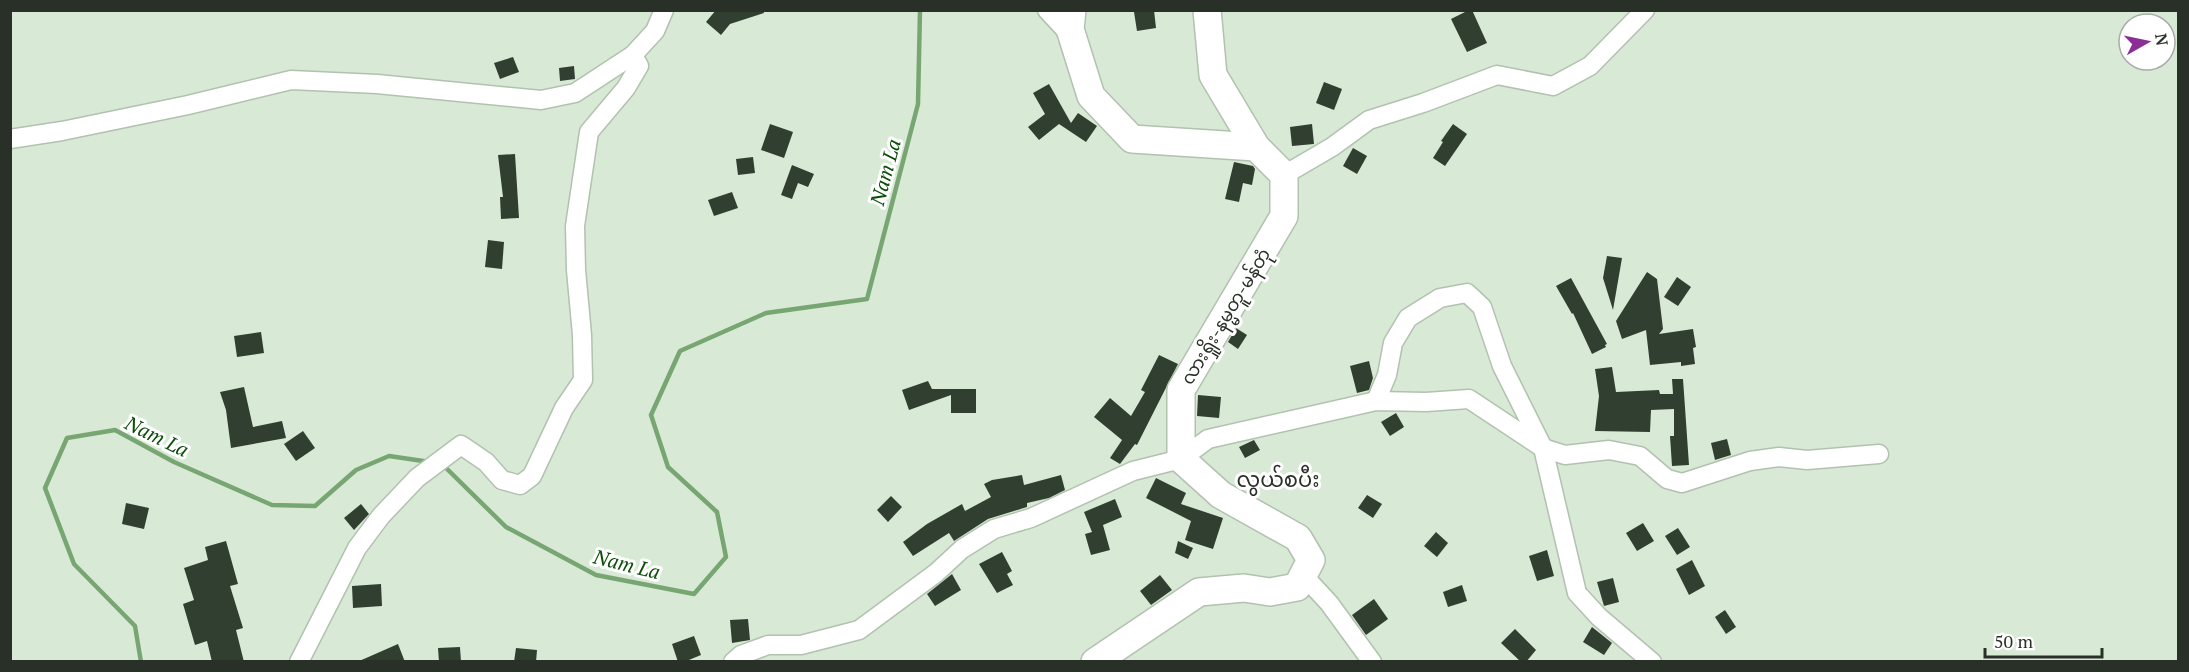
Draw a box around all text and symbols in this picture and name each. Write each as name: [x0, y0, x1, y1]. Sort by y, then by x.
north arrow: [2117, 12, 2177, 72]
text: N: [2150, 32, 2174, 47]
water label: Nam La: [863, 136, 907, 209]
street label: လားရှိုး-နမ္မတူ-မန်တုံ: [1174, 243, 1279, 391]
water label: Nam La: [120, 409, 193, 463]
district label: လွယ်စပီး: [1237, 464, 1319, 496]
water label: Nam La: [590, 542, 663, 585]
scale bar: [1985, 621, 2102, 659]
text: 50 m: [1994, 629, 2034, 653]

